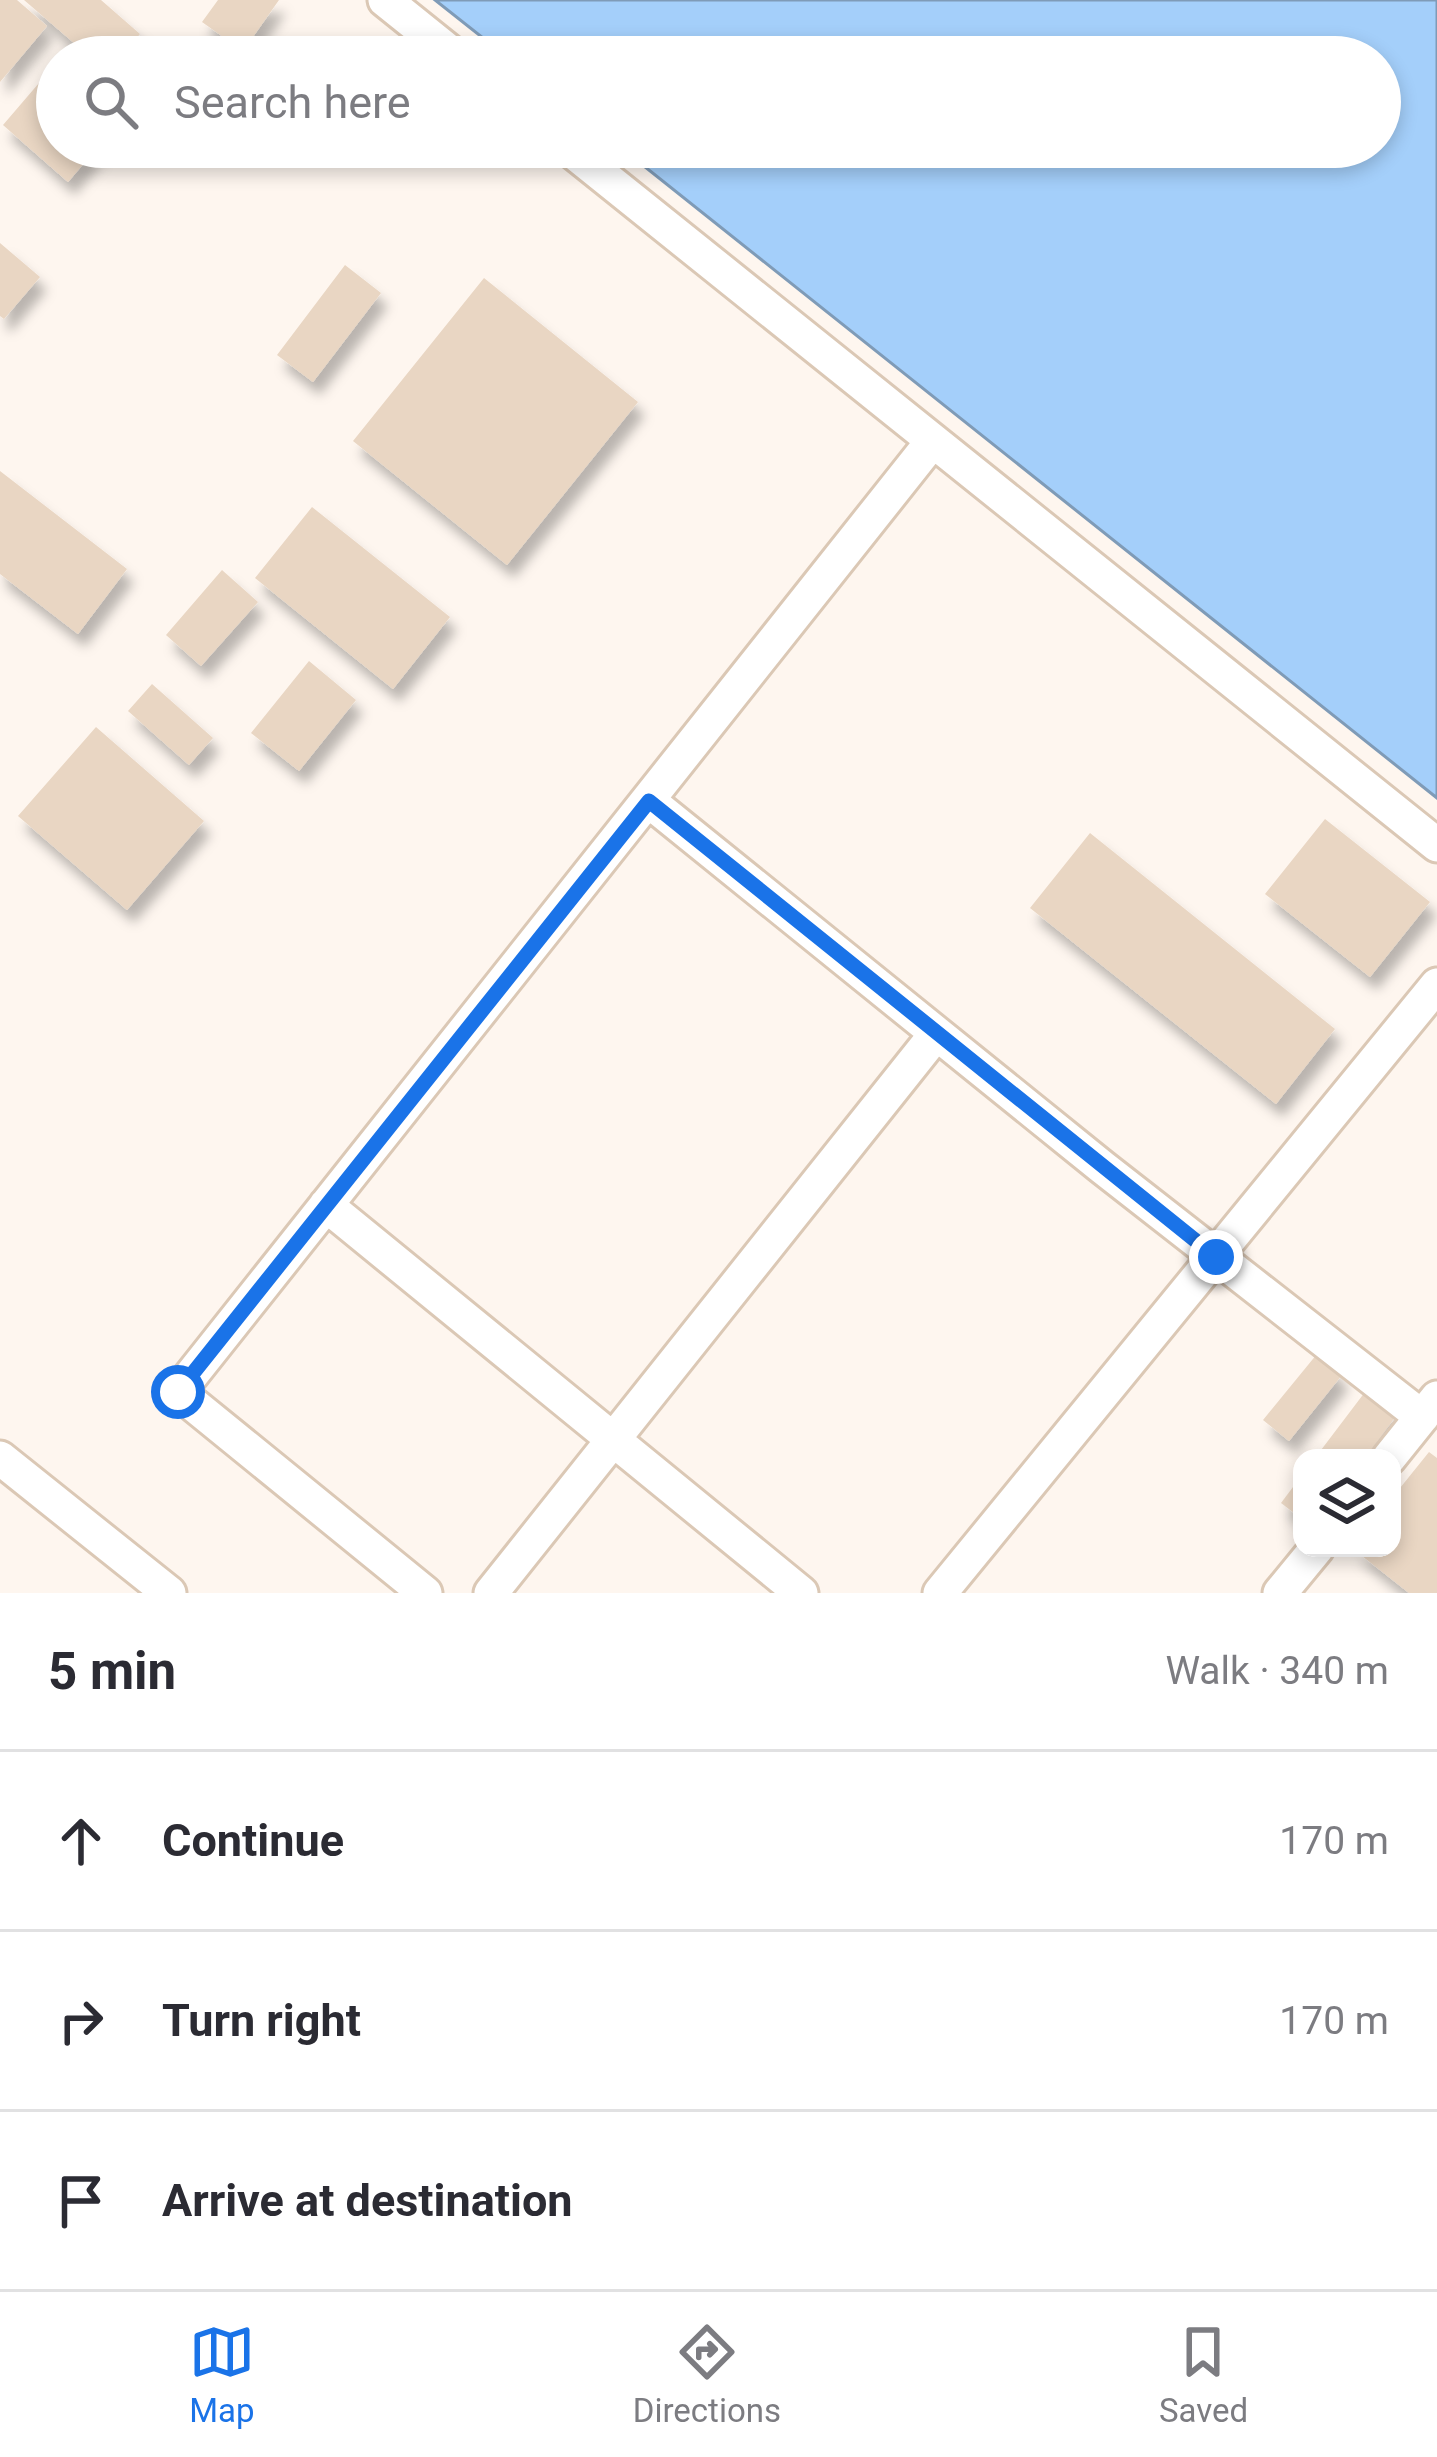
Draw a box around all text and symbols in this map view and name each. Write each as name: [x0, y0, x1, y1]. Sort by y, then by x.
search box: [36, 36, 1401, 168]
icon: search: [78, 69, 144, 135]
text: Search here: [174, 76, 411, 129]
route end: [1189, 1230, 1243, 1284]
route start: [151, 1365, 205, 1419]
map controls: [1293, 1449, 1401, 1557]
button: layers: [1293, 1449, 1401, 1557]
text: 5 min: [48, 1642, 176, 1701]
text: Walk · 340 m: [1165, 1648, 1389, 1694]
icon: ahead: [48, 1808, 114, 1874]
text: Continue: [162, 1814, 344, 1867]
text: 170 m: [1279, 1818, 1389, 1864]
icon: right: [48, 1988, 114, 2054]
text: Turn right: [162, 1994, 361, 2047]
text: 170 m: [1279, 1998, 1389, 2044]
icon: arrive: [48, 2168, 114, 2234]
text: Arrive at destination: [162, 2174, 573, 2227]
tab: Map: [189, 2319, 255, 2430]
tab: Directions: [633, 2319, 781, 2430]
tab: Saved: [1159, 2319, 1248, 2430]

